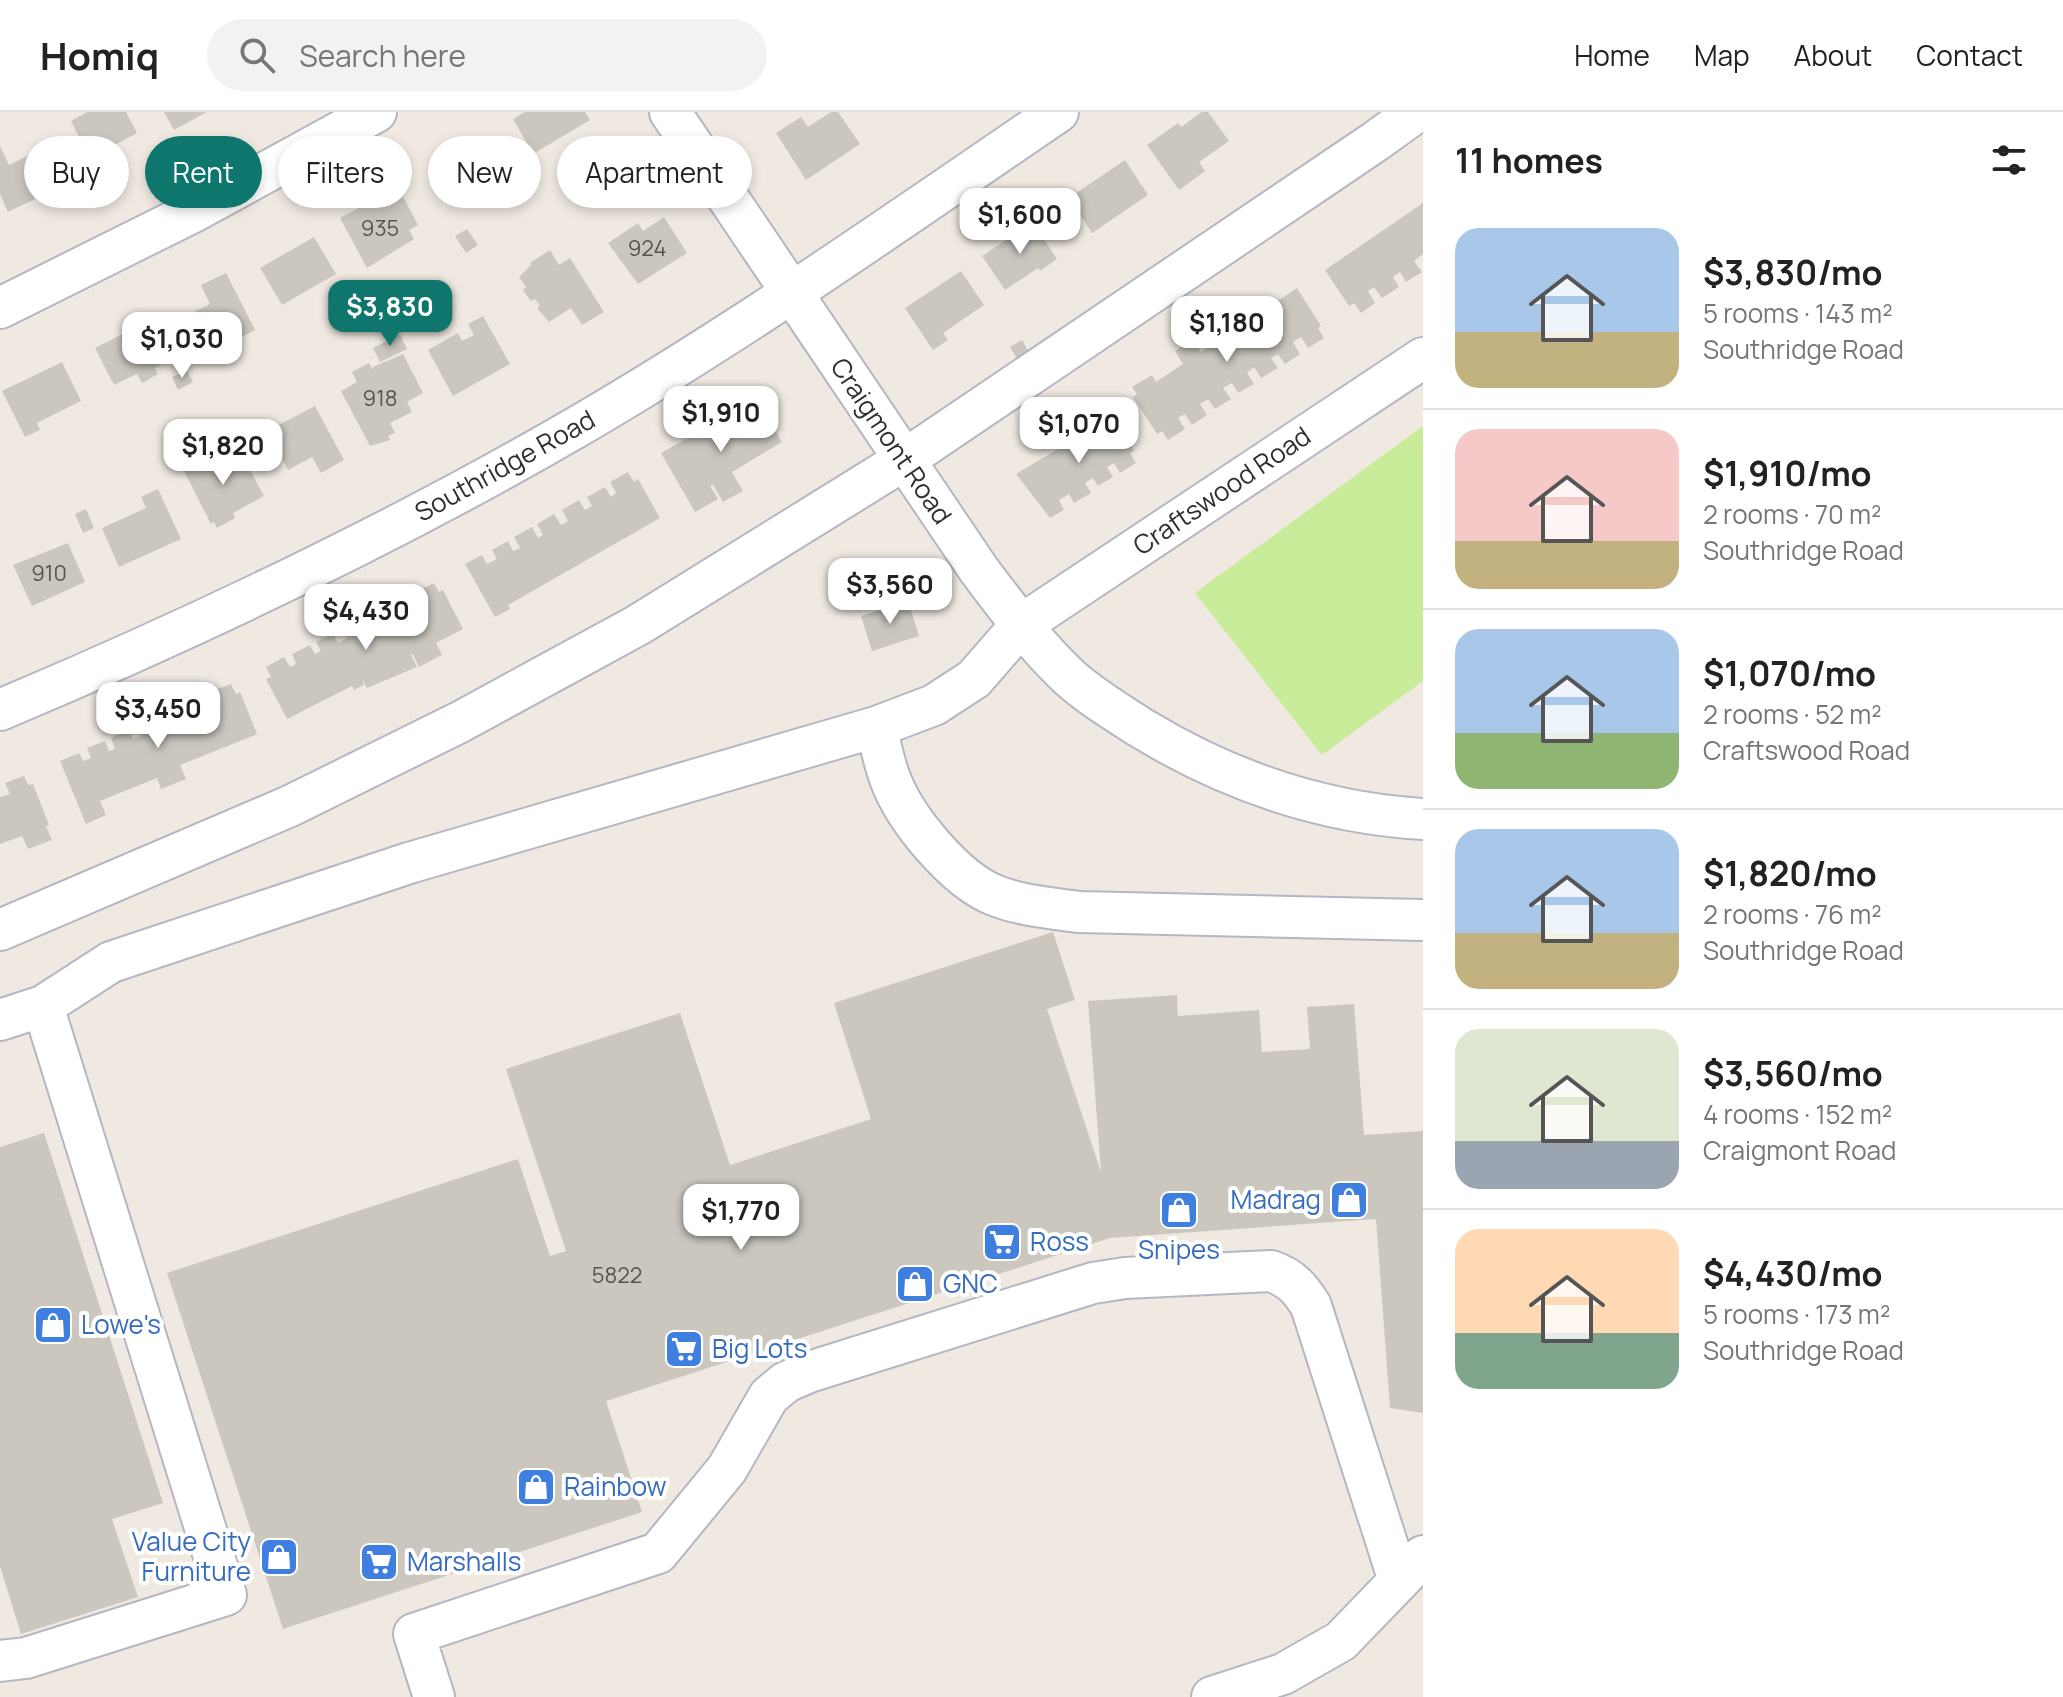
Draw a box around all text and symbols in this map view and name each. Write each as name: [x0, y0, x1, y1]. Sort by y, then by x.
search box: [207, 19, 767, 91]
text: Homiq: [40, 29, 159, 81]
icon: search: [235, 33, 279, 77]
text: Search here: [299, 35, 466, 76]
text: Home: [1574, 36, 1650, 74]
text: Map: [1694, 36, 1750, 74]
text: About: [1794, 36, 1872, 74]
text: Contact: [1916, 36, 2023, 74]
chip: Buy: [24, 136, 129, 208]
chip: Rent: [145, 136, 262, 208]
chip: Filters: [278, 136, 412, 208]
chip: New: [428, 136, 541, 208]
chip: Apartment: [557, 136, 752, 208]
text: 11 homes: [1455, 137, 1603, 183]
icon: filters: [1987, 138, 2031, 182]
pin: $1,600: [955, 188, 1085, 256]
text: $1,600: [978, 196, 1062, 232]
house number: 935: [361, 213, 399, 243]
house number: 924: [628, 233, 666, 263]
text: $3,830/mo: [1703, 249, 1882, 295]
icon: home: [1519, 260, 1615, 356]
pin: $3,830: [325, 280, 455, 348]
text: $3,830: [346, 288, 434, 324]
text: 5 rooms · 143 m²: [1703, 295, 1893, 331]
pin: $1,180: [1162, 296, 1292, 364]
text: $1,180: [1189, 304, 1265, 340]
pin: $1,030: [117, 312, 247, 380]
text: $1,030: [140, 320, 224, 356]
text: Southridge Road: [1703, 331, 1904, 367]
street label: Craigmont Road: [823, 350, 961, 531]
house number: 918: [362, 383, 398, 413]
pin: $1,910: [656, 386, 786, 454]
text: $1,910: [681, 394, 761, 430]
pin: $1,070: [1014, 397, 1144, 465]
street label: Southridge Road: [408, 401, 601, 530]
text: $1,070: [1038, 405, 1120, 441]
street label: Craftswood Road: [1126, 417, 1317, 563]
pin: $1,820: [158, 419, 288, 487]
text: $1,820: [181, 427, 265, 463]
text: $1,910/mo: [1703, 450, 1872, 496]
icon: home: [1519, 461, 1615, 557]
text: 2 rooms · 70 m²: [1703, 496, 1881, 532]
text: Southridge Road: [1703, 532, 1904, 568]
house number: 910: [31, 558, 67, 588]
pin: $3,560: [825, 558, 955, 626]
text: $3,560: [846, 566, 934, 602]
pin: $4,430: [301, 584, 431, 652]
text: $4,430: [322, 592, 410, 628]
text: $1,070/mo: [1703, 650, 1876, 696]
icon: home: [1519, 661, 1615, 757]
pin: $3,450: [93, 682, 223, 750]
text: $3,450: [114, 690, 202, 726]
text: 2 rooms · 52 m²: [1703, 696, 1882, 732]
text: Craftswood Road: [1703, 732, 1910, 768]
text: $1,820/mo: [1703, 850, 1877, 896]
icon: home: [1519, 861, 1615, 957]
text: 2 rooms · 76 m²: [1703, 896, 1882, 932]
text: Southridge Road: [1703, 932, 1904, 968]
text: $3,560/mo: [1703, 1050, 1883, 1096]
icon: home: [1519, 1061, 1615, 1157]
text: 4 rooms · 152 m²: [1703, 1096, 1892, 1132]
text: Craigmont Road: [1703, 1132, 1896, 1168]
shop icon: Madrag: [1328, 1179, 1370, 1221]
place label: Madrag: [1231, 1181, 1321, 1217]
pin: $1,770: [676, 1184, 806, 1252]
shop icon: Snipes: [1158, 1189, 1200, 1231]
text: $1,770: [701, 1192, 781, 1228]
supermarket icon: Ross: [981, 1221, 1023, 1263]
place label: Ross: [1030, 1223, 1089, 1259]
place label: Snipes: [1138, 1231, 1220, 1267]
text: $4,430/mo: [1703, 1250, 1883, 1296]
house number: 5822: [592, 1260, 642, 1290]
icon: home: [1519, 1261, 1615, 1357]
shop icon: GNC: [894, 1263, 936, 1305]
place label: GNC: [943, 1265, 998, 1301]
text: 5 rooms · 173 m²: [1703, 1296, 1890, 1332]
shop icon: Lowe's: [32, 1304, 74, 1346]
place label: Lowe's: [81, 1306, 161, 1342]
supermarket icon: Big Lots: [663, 1328, 705, 1370]
place label: Big Lots: [712, 1330, 807, 1366]
text: Southridge Road: [1703, 1332, 1904, 1368]
shop icon: Rainbow: [515, 1466, 557, 1508]
place label: Rainbow: [564, 1468, 667, 1504]
place label: Value City Furniture: [132, 1523, 251, 1589]
shop icon: Value City Furniture: [258, 1536, 300, 1578]
supermarket icon: Marshalls: [358, 1541, 400, 1583]
place label: Marshalls: [407, 1543, 521, 1579]

